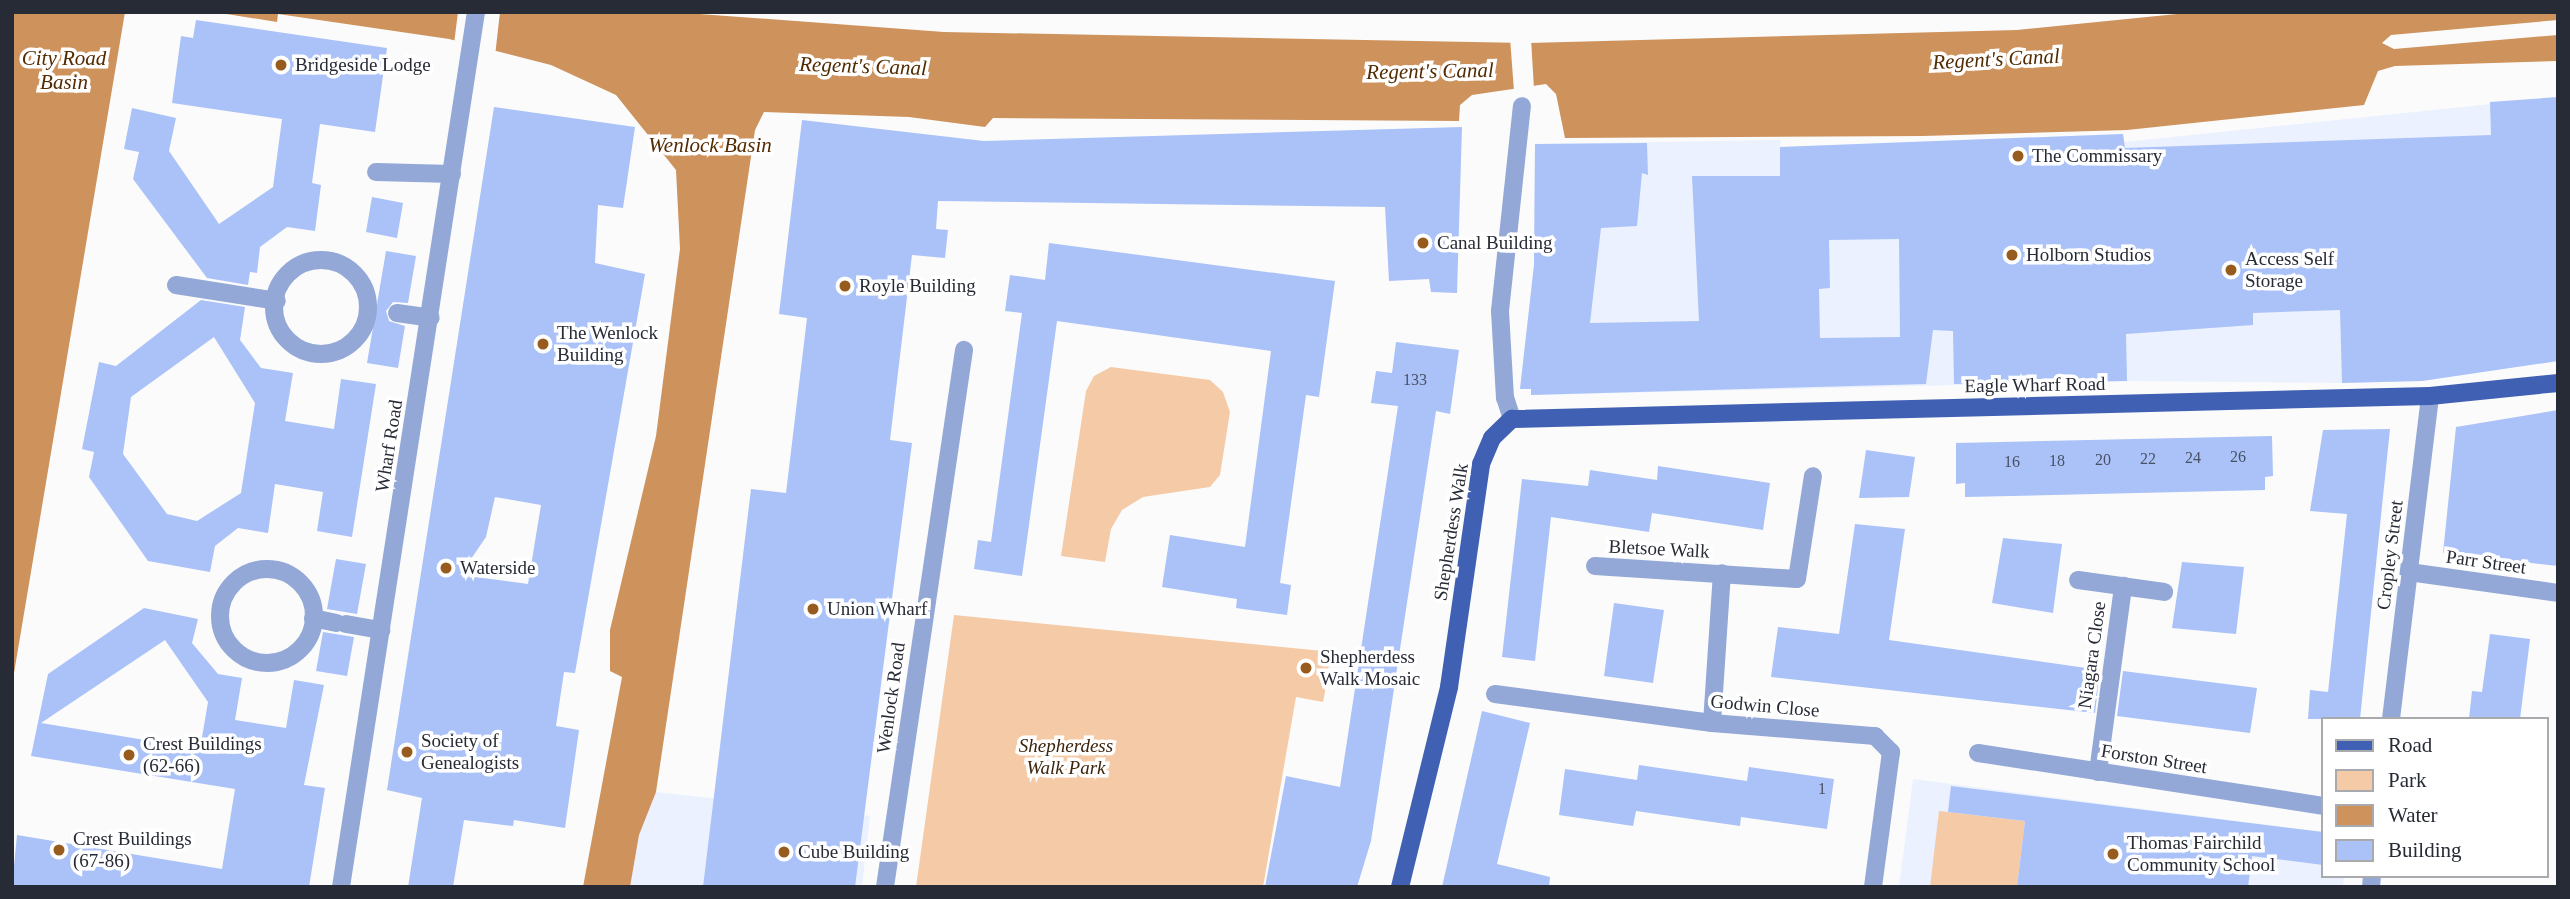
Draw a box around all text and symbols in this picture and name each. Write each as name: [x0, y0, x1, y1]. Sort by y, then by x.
water label: Regent's Canal: [1932, 43, 2060, 75]
water label: City Road Basin: [22, 45, 106, 95]
water label: Regent's Canal: [799, 51, 927, 81]
place label: Bridgeside Lodge: [295, 54, 431, 76]
marker: Bridgeside Lodge: [273, 57, 289, 73]
water label: Regent's Canal: [1366, 57, 1494, 85]
water label: Wenlock Basin: [648, 132, 772, 158]
place label: The Commissary: [2032, 145, 2162, 167]
marker: The Commissary: [2010, 148, 2026, 164]
place label: Canal Building: [1437, 232, 1553, 254]
marker: Canal Building: [1415, 235, 1431, 251]
place label: Holborn Studios: [2026, 244, 2151, 266]
marker: Holborn Studios: [2004, 247, 2020, 263]
place label: Access Self Storage: [2245, 248, 2334, 292]
marker: Access Self Storage: [2223, 262, 2239, 278]
place label: Royle Building: [859, 275, 976, 297]
marker: Royle Building: [837, 278, 853, 294]
place label: The Wenlock Building: [557, 322, 658, 366]
marker: The Wenlock Building: [535, 336, 551, 352]
house number: 133: [1403, 370, 1427, 390]
street label: Eagle Wharf Road: [1964, 372, 2106, 398]
street label: Wharf Road: [370, 398, 408, 494]
house number: 26: [2230, 447, 2246, 467]
house number: 24: [2185, 448, 2201, 468]
house number: 22: [2140, 449, 2156, 469]
house number: 20: [2095, 450, 2111, 470]
house number: 18: [2049, 451, 2065, 471]
house number: 16: [2004, 452, 2020, 472]
street label: Shepherdess Walk: [1429, 461, 1473, 603]
street label: Cropley Street: [2372, 499, 2408, 611]
street label: Bletsoe Walk: [1608, 535, 1710, 563]
street label: Parr Street: [2444, 545, 2528, 579]
place label: Waterside: [460, 557, 535, 579]
marker: Waterside: [438, 560, 454, 576]
place label: Union Wharf: [827, 598, 928, 620]
street label: Niagara Close: [2073, 600, 2111, 710]
marker: Union Wharf: [805, 601, 821, 617]
street label: Wenlock Road: [872, 641, 910, 755]
place label: Shepherdess Walk Mosaic: [1320, 646, 1420, 690]
marker: Shepherdess Walk Mosaic: [1298, 660, 1314, 676]
street label: Godwin Close: [1710, 690, 1820, 722]
legend: [2322, 717, 2549, 878]
place label: Society of Genealogists: [421, 730, 519, 774]
place label: Crest Buildings (62-66): [143, 733, 262, 777]
text: Road: [2388, 733, 2432, 757]
park label: Shepherdess Walk Park: [1019, 735, 1113, 779]
street label: Forston Street: [2099, 739, 2209, 779]
marker: Society of Genealogists: [399, 744, 415, 760]
marker: Crest Buildings (62-66): [121, 747, 137, 763]
text: Park: [2388, 768, 2427, 792]
house number: 1: [1818, 779, 1826, 799]
text: Water: [2388, 803, 2438, 827]
place label: Crest Buildings (67-86): [73, 828, 192, 872]
place label: Thomas Fairchild Community School: [2127, 832, 2275, 876]
text: Building: [2388, 838, 2462, 862]
place label: Cube Building: [798, 841, 909, 863]
marker: Crest Buildings (67-86): [51, 842, 67, 858]
marker: Cube Building: [776, 844, 792, 860]
marker: Thomas Fairchild Community School: [2105, 846, 2121, 862]

